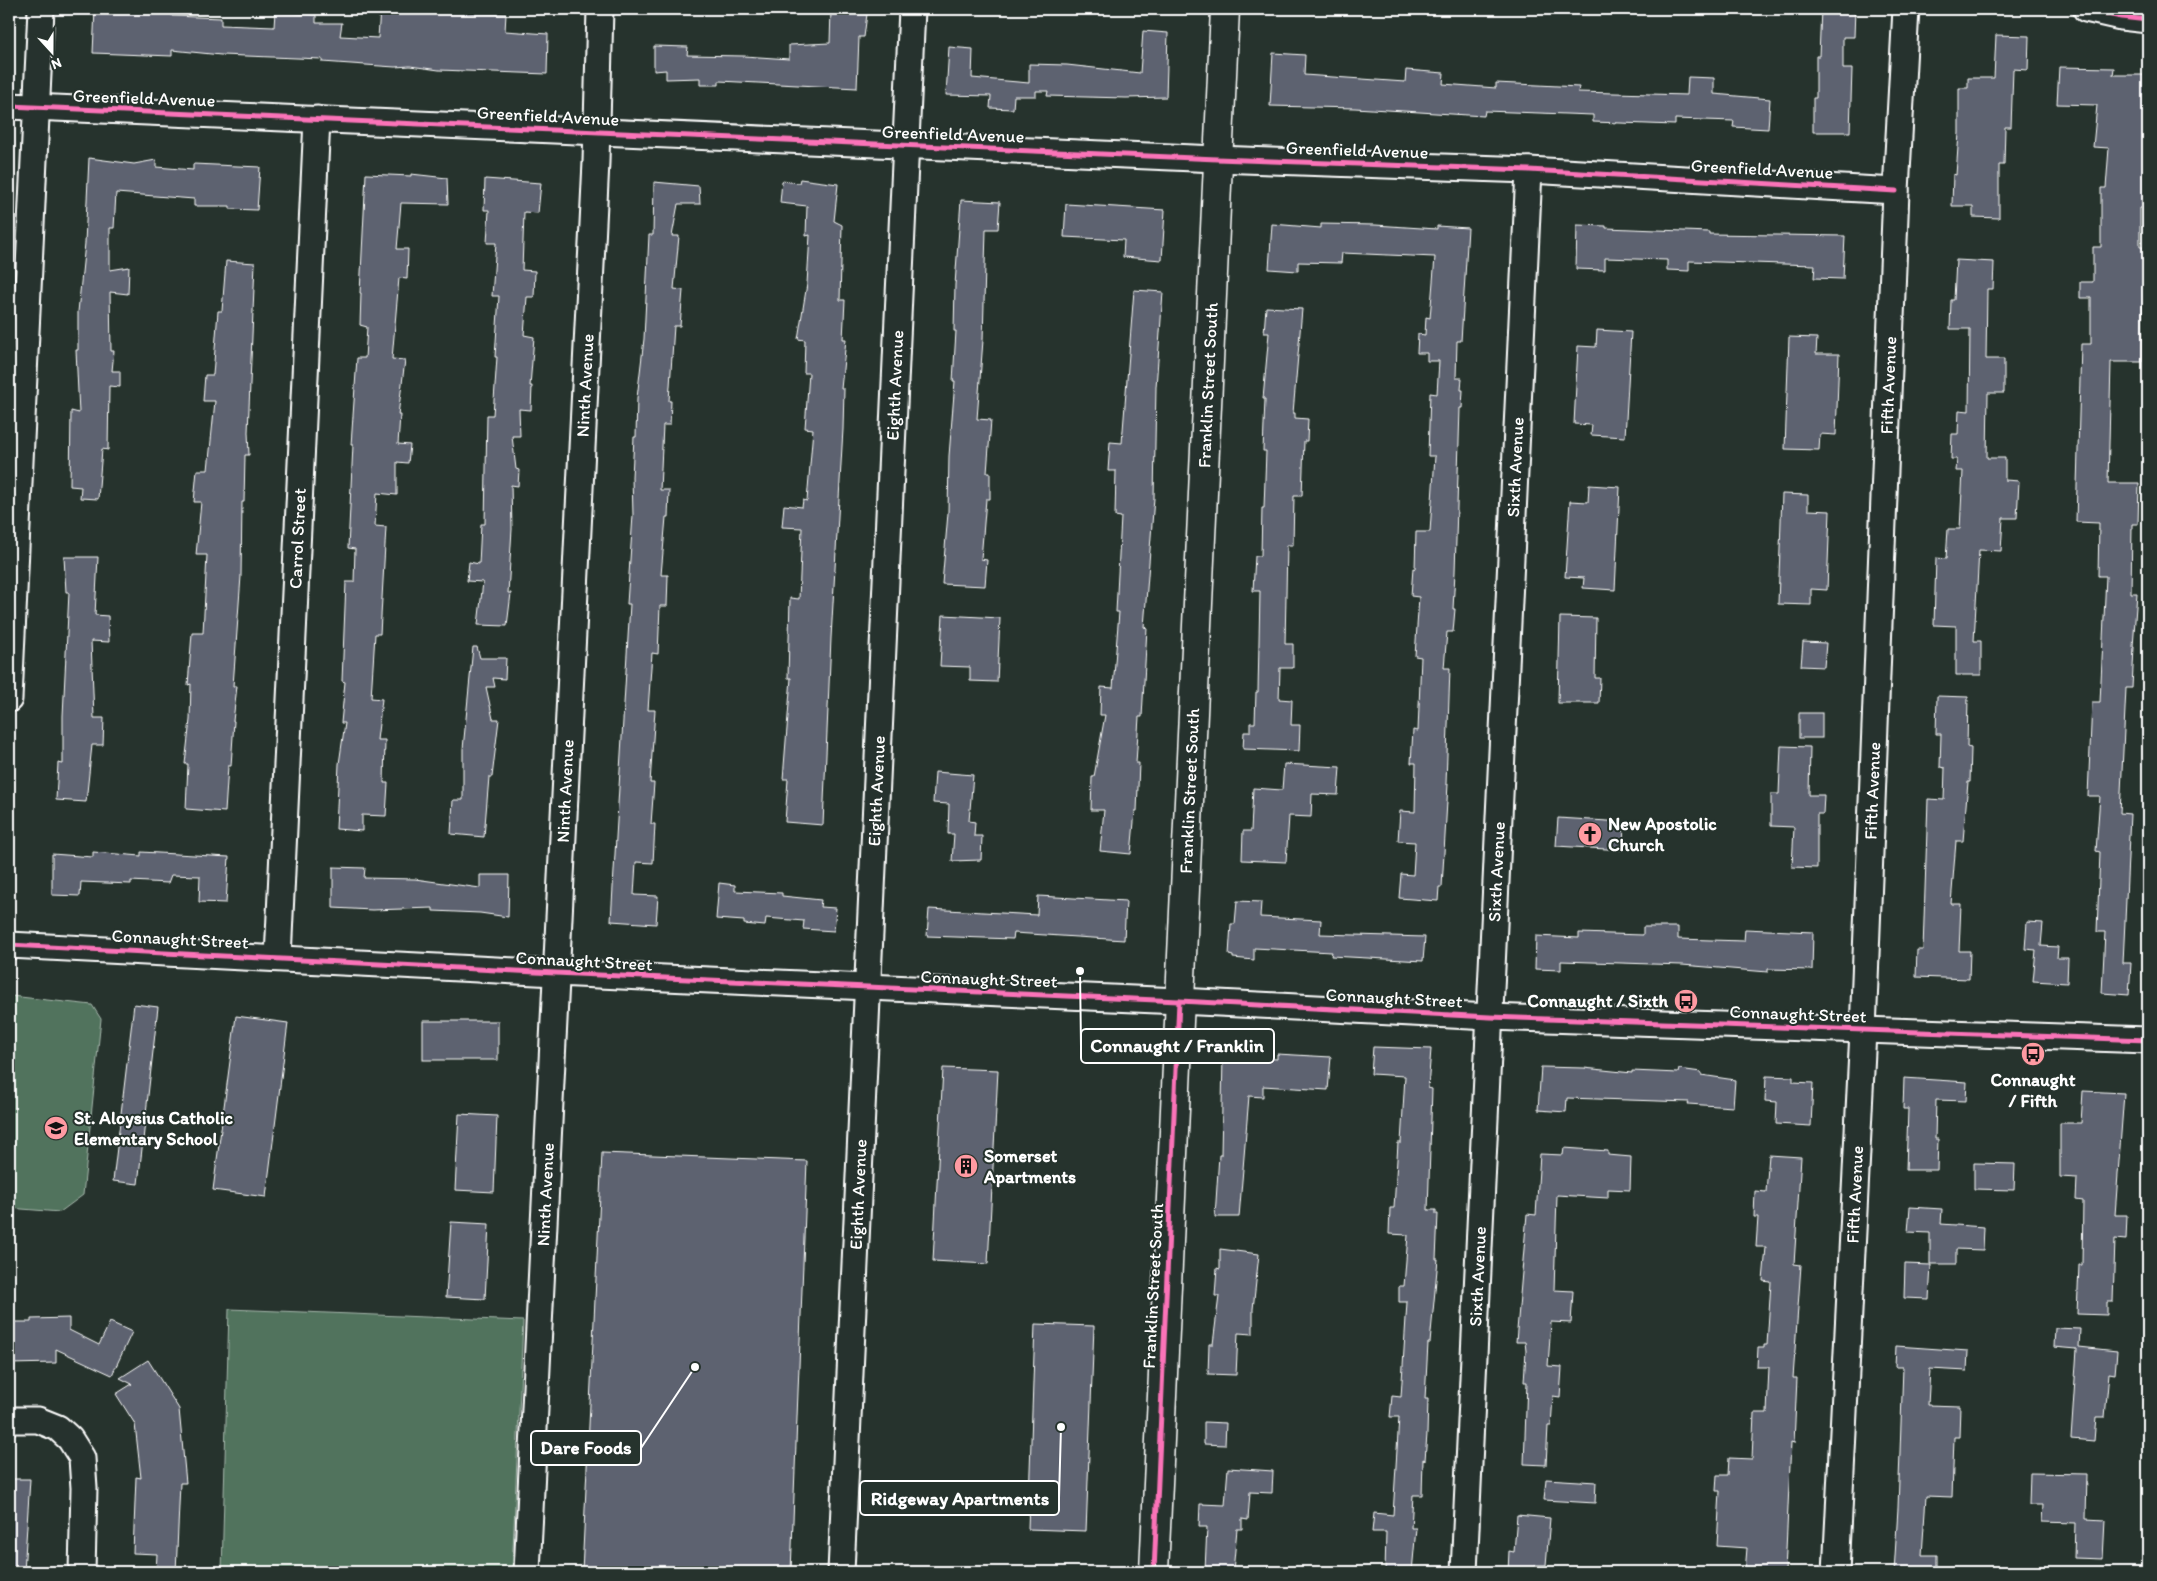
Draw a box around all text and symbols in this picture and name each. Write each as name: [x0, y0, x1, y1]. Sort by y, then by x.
north arrow: [28, 28, 78, 78]
text: N: [49, 54, 64, 73]
street label: Greenfield Avenue: [72, 85, 216, 111]
street label: Greenfield Avenue: [476, 101, 620, 131]
street label: Greenfield Avenue: [881, 121, 1025, 147]
street label: Greenfield Avenue: [1285, 137, 1429, 163]
street label: Greenfield Avenue: [1690, 154, 1834, 184]
street label: Franklin Street South: [1193, 302, 1223, 469]
street label: Eighth Avenue: [881, 329, 908, 441]
street label: Ninth Avenue: [572, 333, 599, 438]
street label: Fifth Avenue: [1875, 336, 1901, 435]
street label: Sixth Avenue: [1502, 417, 1529, 518]
street label: Carrol Street: [284, 487, 311, 589]
street label: Franklin Street South: [1175, 707, 1204, 874]
street label: Eighth Avenue: [863, 735, 890, 847]
street label: Ninth Avenue: [552, 739, 579, 843]
street label: Fifth Avenue: [1860, 741, 1885, 840]
place label: New Apostolic Church: [1608, 813, 1717, 856]
street label: Sixth Avenue: [1483, 821, 1510, 922]
church icon: New Apostolic Church: [1577, 821, 1603, 847]
street label: Connaught Street: [111, 924, 249, 954]
street label: Connaught Street: [515, 946, 653, 976]
street label: Connaught Street: [920, 966, 1058, 992]
street label: Connaught Street: [1325, 983, 1463, 1013]
bus stop icon: Connaught / Sixth: [1673, 988, 1699, 1014]
place label: Connaught / Sixth: [1527, 990, 1668, 1012]
street label: Connaught Street: [1729, 1001, 1867, 1027]
callout: Connaught / Franklin: [1081, 1029, 1274, 1063]
text: Connaught / Franklin: [1090, 1034, 1265, 1057]
bus stop icon: Connaught / Fifth: [2020, 1041, 2046, 1067]
place label: Connaught / Fifth: [1990, 1069, 2076, 1112]
place label: St. Aloysius Catholic Elementary School: [74, 1107, 234, 1150]
school or university icon: St. Aloysius Catholic Elementary School: [43, 1115, 69, 1141]
street label: Eighth Avenue: [845, 1139, 872, 1250]
street label: Ninth Avenue: [532, 1142, 559, 1247]
place label: Somerset Apartments: [983, 1145, 1076, 1188]
street label: Fifth Avenue: [1841, 1145, 1868, 1244]
building icon: Somerset Apartments: [953, 1153, 979, 1179]
street label: Franklin Street South: [1138, 1202, 1168, 1369]
street label: Sixth Avenue: [1464, 1226, 1491, 1327]
callout: Dare Foods: [531, 1431, 641, 1465]
text: Dare Foods: [540, 1436, 632, 1459]
callout: Ridgeway Apartments: [860, 1481, 1059, 1515]
text: Ridgeway Apartments: [871, 1487, 1050, 1510]

